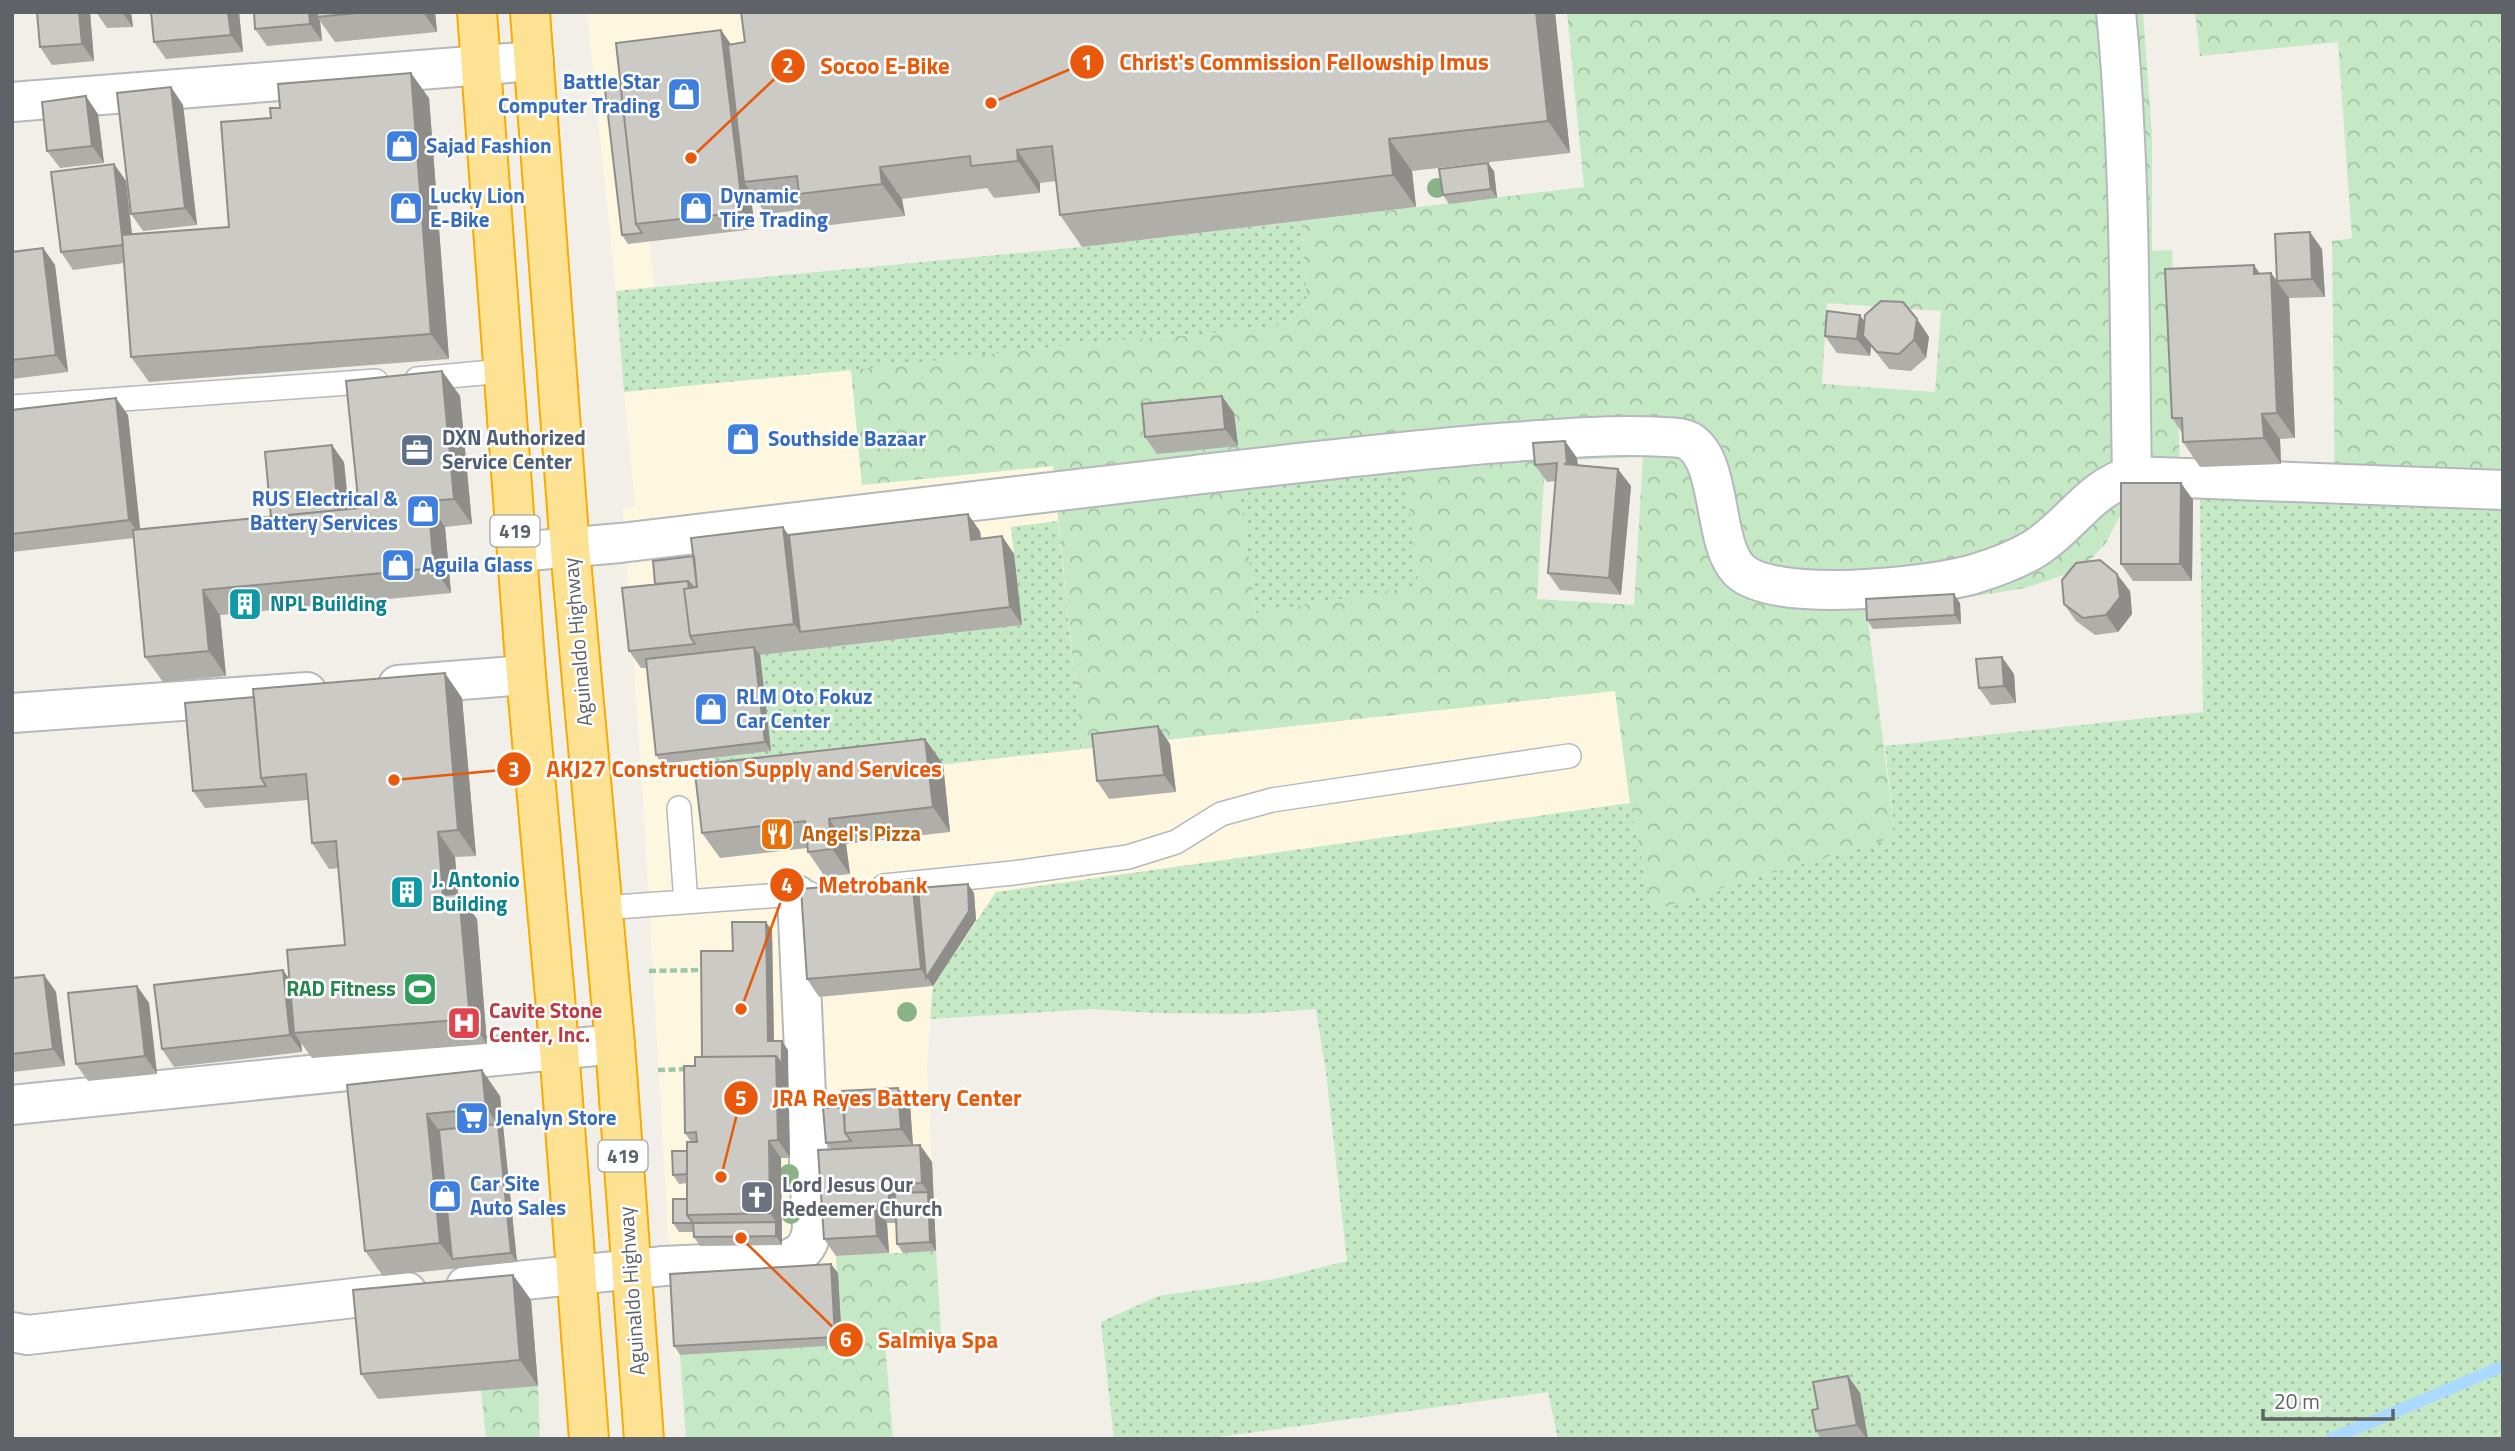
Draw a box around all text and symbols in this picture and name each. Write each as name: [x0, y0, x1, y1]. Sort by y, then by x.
callout: Christ's Commission Fellowship Imus: [1070, 40, 1503, 84]
callout: Socoo E-Bike: [771, 44, 964, 88]
text: Christ's Commission Fellowship Imus: [1119, 44, 1489, 79]
text: 1: [1081, 46, 1093, 78]
text: Socoo E-Bike: [820, 48, 950, 83]
text: 2: [782, 49, 794, 81]
place label: Battle Star Computer Trading: [498, 65, 660, 121]
shop icon: Battle Star Computer Trading: [665, 75, 703, 113]
shop icon: Sajad Fashion: [383, 127, 421, 165]
place label: Sajad Fashion: [426, 129, 552, 161]
place label: Lucky Lion E-Bike: [430, 179, 525, 235]
place label: Dynamic Tire Trading: [720, 179, 828, 235]
shop icon: Lucky Lion E-Bike: [387, 189, 425, 227]
shop icon: Dynamic Tire Trading: [677, 189, 715, 227]
shop icon: Southside Bazaar: [724, 420, 762, 458]
place label: DXN Authorized Service Center: [442, 421, 586, 477]
place label: Southside Bazaar: [768, 422, 926, 454]
office icon: DXN Authorized Service Center: [398, 431, 436, 469]
place label: RUS Electrical & Battery Services: [250, 482, 398, 538]
shop icon: RUS Electrical & Battery Services: [404, 492, 442, 530]
road number: 419: [490, 516, 540, 546]
shop icon: Aguila Glass: [379, 546, 417, 584]
place label: Aguila Glass: [422, 548, 533, 580]
street label: Aguinaldo Highway: [554, 556, 600, 728]
building icon: NPL Building: [226, 585, 264, 623]
place label: NPL Building: [270, 587, 387, 619]
place label: RLM Oto Fokuz Car Center: [736, 680, 873, 736]
shop icon: RLM Oto Fokuz Car Center: [692, 690, 730, 728]
callout: AKJ27 Construction Supply and Services: [497, 747, 955, 791]
text: AKJ27 Construction Supply and Services: [546, 751, 942, 786]
text: 3: [508, 753, 520, 785]
restaurant icon: Angel's Pizza: [758, 815, 796, 853]
place label: Angel's Pizza: [802, 817, 921, 849]
place label: J. Antonio Building: [432, 863, 520, 919]
callout: Metrobank: [770, 863, 942, 907]
text: Metrobank: [818, 867, 928, 902]
text: 4: [781, 869, 793, 901]
building icon: J. Antonio Building: [388, 873, 426, 911]
sports icon: RAD Fitness: [401, 970, 439, 1008]
place label: RAD Fitness: [286, 972, 396, 1004]
place label: Cavite Stone Center, Inc.: [489, 994, 602, 1050]
hospital icon: Cavite Stone Center, Inc.: [445, 1004, 483, 1042]
callout: JRA Reyes Battery Center: [723, 1076, 1036, 1120]
text: JRA Reyes Battery Center: [772, 1080, 1022, 1115]
text: 5: [735, 1082, 747, 1114]
supermarket icon: Jenalyn Store: [453, 1099, 491, 1137]
place label: Jenalyn Store: [496, 1101, 616, 1133]
road number: 419: [598, 1140, 648, 1172]
place label: Car Site Auto Sales: [470, 1167, 566, 1223]
place label: Lord Jesus Our Redeemer Church: [782, 1168, 943, 1224]
shop icon: Car Site Auto Sales: [426, 1177, 464, 1215]
church icon: Lord Jesus Our Redeemer Church: [738, 1178, 776, 1216]
street label: Aguinaldo Highway: [609, 1205, 653, 1377]
callout: Salmiya Spa: [829, 1318, 1012, 1362]
text: Salmiya Spa: [878, 1322, 998, 1357]
text: 6: [840, 1323, 852, 1355]
scale bar: [2263, 1378, 2392, 1422]
text: 20 m: [2274, 1385, 2320, 1417]

